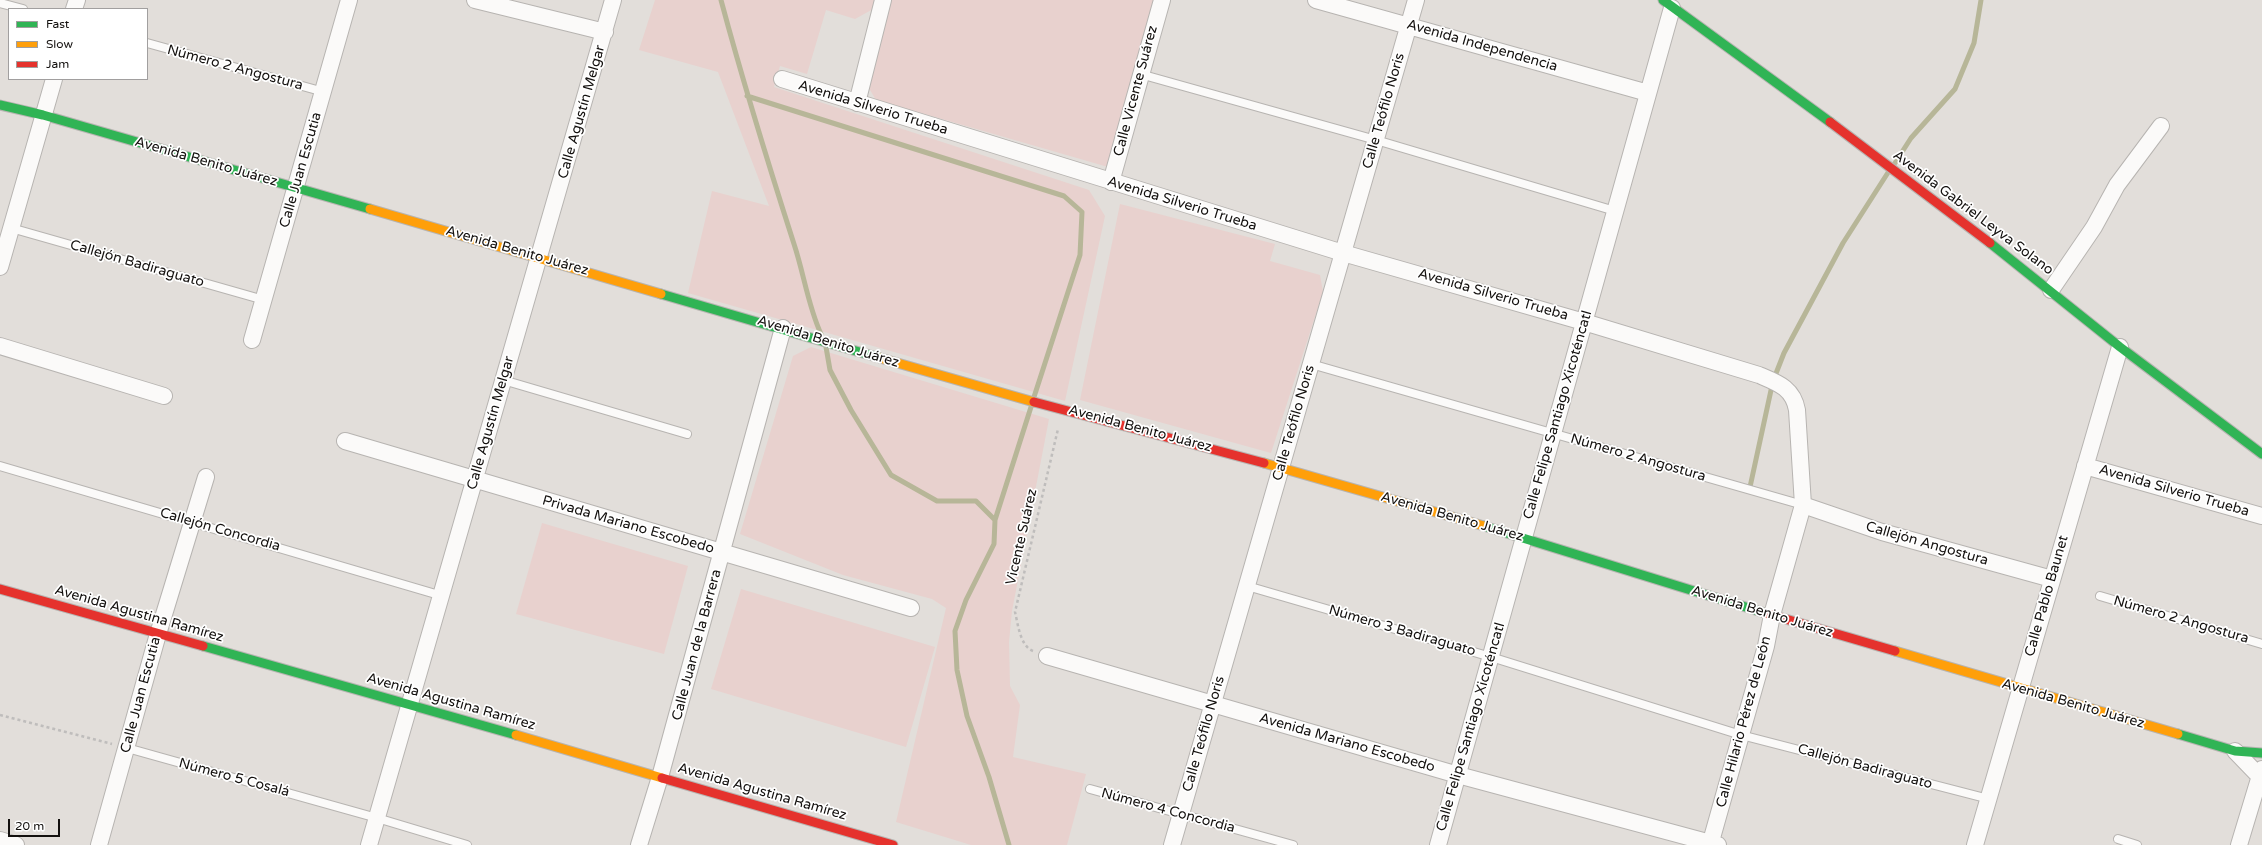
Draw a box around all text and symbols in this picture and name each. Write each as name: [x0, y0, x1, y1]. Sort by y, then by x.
legend: [8, 8, 148, 80]
street label: Avenida Independencia: [1405, 16, 1559, 76]
text: Fast: [46, 17, 69, 31]
street label: Calle Vicente Suárez: [1110, 24, 1162, 158]
text: Slow: [46, 37, 73, 51]
street label: Número 2 Angostura: [165, 42, 305, 94]
street label: Calle Agustín Melgar: [555, 43, 609, 181]
street label: Calle Teófilo Noris: [1359, 51, 1409, 171]
text: Jam: [46, 57, 69, 71]
street label: Avenida Silverio Trueba: [796, 77, 950, 139]
street label: Calle Juan Escutia: [276, 110, 326, 230]
street label: Avenida Benito Juárez: [133, 134, 279, 190]
street label: Avenida Gabriel Leyva Solano: [1889, 147, 2057, 279]
street label: Avenida Silverio Trueba: [1105, 173, 1259, 235]
street label: Avenida Benito Juárez: [444, 223, 590, 279]
street label: Callejón Badiraguato: [68, 237, 206, 291]
street label: Avenida Silverio Trueba: [1416, 266, 1570, 324]
street label: Calle Felipe Santiago Xicoténcatl: [1520, 309, 1596, 521]
street label: Avenida Benito Juárez: [755, 312, 901, 372]
street label: Calle Agustín Melgar: [464, 354, 518, 492]
street label: Calle Teófilo Noris: [1269, 363, 1319, 483]
street label: Avenida Benito Juárez: [1067, 402, 1213, 456]
street label: Número 2 Angostura: [1568, 431, 1708, 485]
street label: Avenida Silverio Trueba: [2097, 462, 2251, 520]
street label: Vicente Suárez: [1003, 487, 1041, 587]
street label: Avenida Benito Juárez: [1379, 489, 1525, 545]
street label: Privada Mariano Escobedo: [540, 492, 716, 558]
street label: Callejón Concordia: [158, 505, 282, 555]
street label: Callejón Angostura: [1864, 518, 1990, 570]
street label: Calle Pablo Baunet: [2022, 533, 2072, 659]
street label: Calle Juan de la Barrera: [669, 568, 725, 722]
street label: Avenida Agustina Ramírez: [53, 582, 225, 646]
street label: Avenida Benito Juárez: [1689, 582, 1835, 642]
street label: Número 2 Angostura: [2111, 593, 2251, 647]
street label: Número 3 Badiraguato: [1327, 602, 1477, 660]
street label: Calle Felipe Santiago Xicoténcatl: [1433, 621, 1509, 833]
street label: Calle Juan Escutia: [117, 635, 165, 755]
street label: Calle Hilario Pérez de León: [1713, 635, 1775, 809]
street label: Avenida Agustina Ramírez: [365, 670, 537, 734]
street label: Calle Teófilo Noris: [1179, 674, 1229, 794]
street label: Avenida Benito Juárez: [2000, 676, 2146, 732]
street label: Avenida Mariano Escobedo: [1257, 710, 1437, 776]
street label: Callejón Badiraguato: [1796, 741, 1934, 793]
street label: Número 5 Cosalá: [177, 755, 291, 801]
street label: Avenida Agustina Ramírez: [676, 760, 848, 824]
street label: Número 4 Concordia: [1099, 785, 1237, 837]
scale bar: [10, 811, 62, 837]
text: 20 m: [15, 819, 44, 833]

